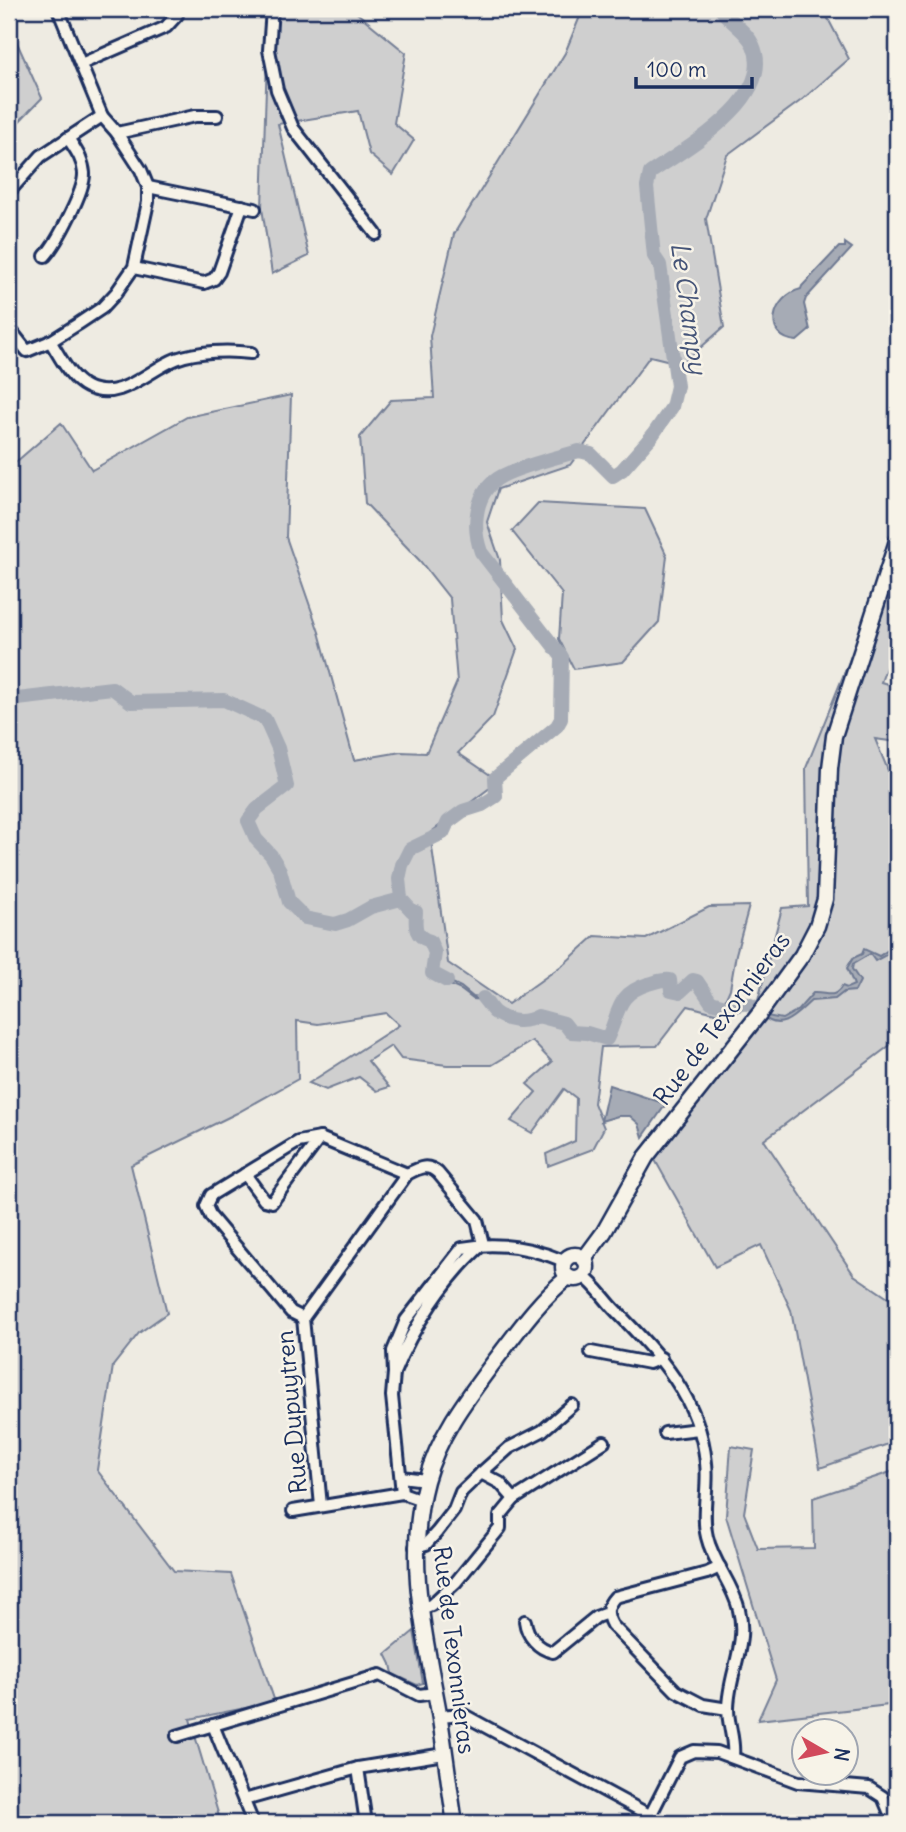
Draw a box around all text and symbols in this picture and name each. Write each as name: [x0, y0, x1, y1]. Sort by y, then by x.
scale bar: [636, 46, 752, 90]
text: 100 m: [647, 56, 706, 83]
water label: Le Champy: [664, 240, 715, 378]
street label: Rue de Texonnieras: [646, 926, 796, 1111]
street label: Rue Dupuytren: [269, 1329, 313, 1495]
street label: Rue de Texonnieras: [427, 1544, 483, 1756]
north arrow: [790, 1716, 860, 1786]
text: N: [829, 1746, 855, 1763]

